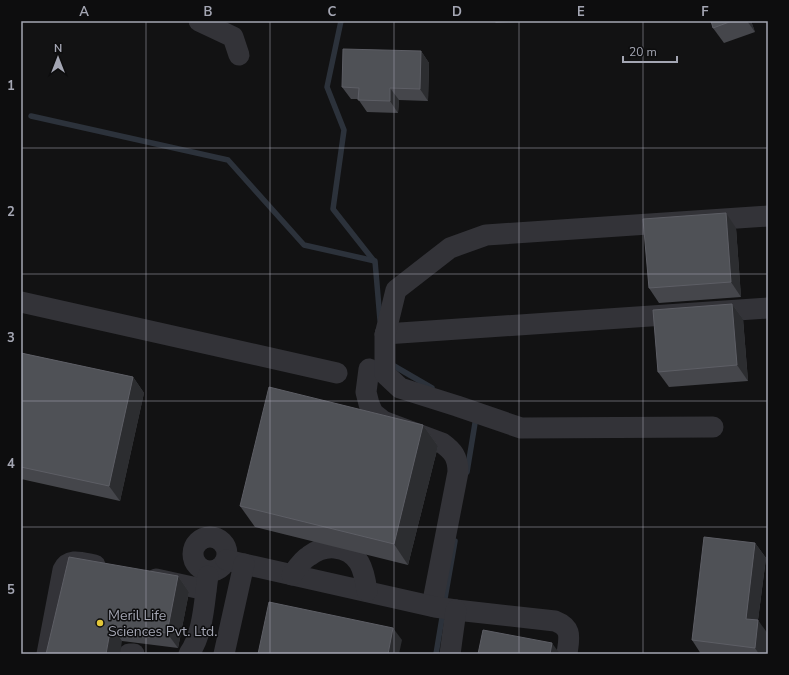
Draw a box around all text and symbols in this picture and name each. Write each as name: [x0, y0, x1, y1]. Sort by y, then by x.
text: A: [79, 3, 89, 21]
text: B: [204, 3, 213, 21]
text: C: [328, 3, 337, 21]
text: D: [452, 3, 462, 21]
text: E: [577, 3, 585, 21]
text: F: [701, 3, 709, 21]
north arrow: [38, 38, 78, 78]
scale bar: [623, 38, 677, 64]
text: N: [54, 41, 62, 56]
text: 20 m: [629, 44, 657, 60]
text: 1: [7, 77, 15, 95]
text: 2: [7, 203, 15, 221]
text: 3: [7, 329, 15, 347]
text: 4: [7, 455, 15, 473]
text: 5: [7, 581, 15, 599]
place label: Meril Life Sciences Pvt. Ltd.: [108, 606, 217, 641]
marker: Meril Life Sciences Pvt. Ltd.: [95, 618, 105, 628]

